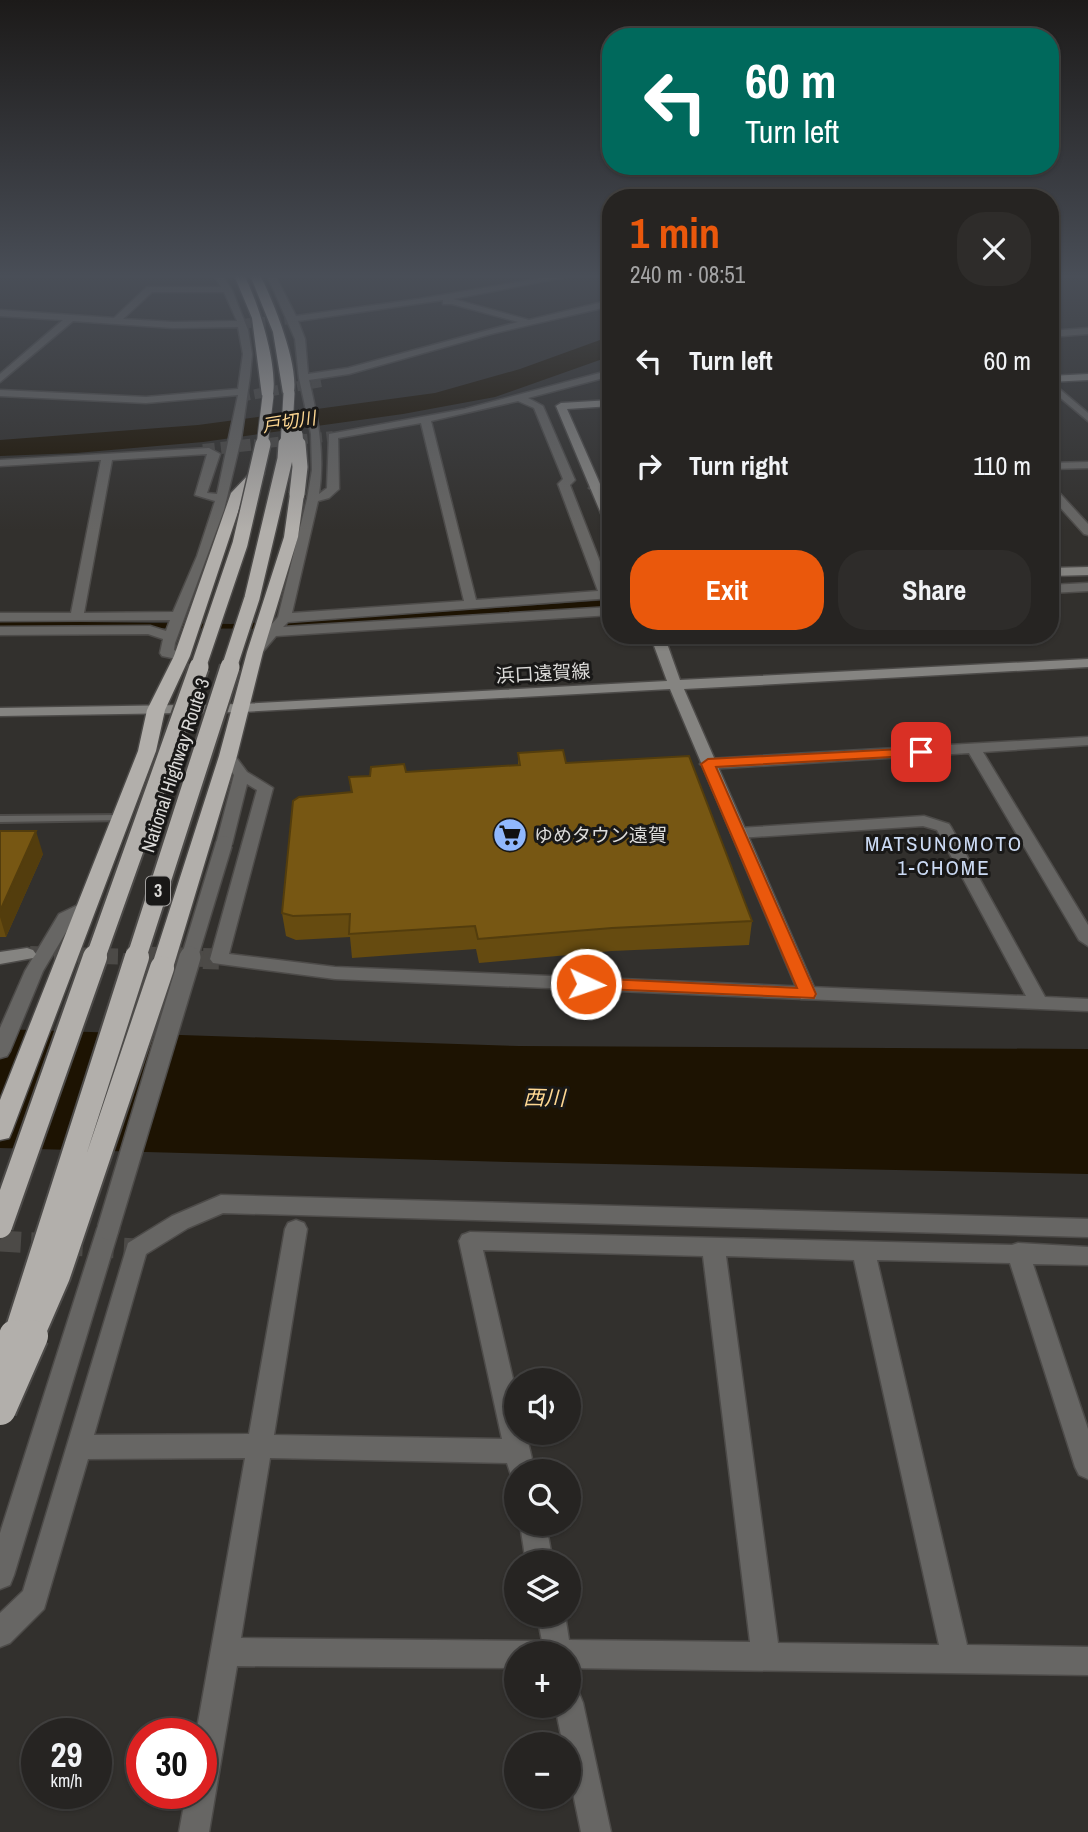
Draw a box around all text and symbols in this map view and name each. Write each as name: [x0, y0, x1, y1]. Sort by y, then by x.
text: 60 m: [745, 47, 837, 113]
icon: left: [630, 56, 721, 147]
text: Turn left: [745, 110, 839, 153]
text: 1 min: [630, 205, 720, 261]
button: close: [957, 212, 1031, 286]
text: 240 m · 08:51: [630, 259, 745, 290]
icon: left: [630, 342, 668, 380]
text: Turn left: [689, 343, 773, 378]
text: 60 m: [984, 343, 1031, 378]
water label: 戸切川: [260, 405, 320, 438]
icon: right: [630, 447, 668, 485]
text: Turn right: [689, 448, 788, 483]
text: 110 m: [973, 448, 1031, 483]
button: Exit: [630, 550, 824, 630]
button: Share: [838, 550, 1031, 630]
street label: 浜口遠賀線: [495, 658, 591, 688]
street label: National Highway Route 3: [135, 674, 215, 856]
pin: [891, 722, 951, 782]
icon: arrive: [902, 733, 940, 771]
supermarket icon: ゆめタウン遠賀: [491, 816, 529, 854]
place label: ゆめタウン遠賀: [534, 822, 667, 848]
district label: MATSUNOMOTO 1-CHOME: [865, 829, 1023, 882]
road number: 3: [146, 876, 170, 906]
position arrow: [549, 947, 623, 1021]
water label: 西川: [523, 1083, 567, 1112]
map controls: [504, 1368, 581, 1809]
button: sound: [504, 1368, 581, 1445]
button: search: [504, 1459, 581, 1536]
button: layers: [504, 1550, 581, 1627]
button: +: [504, 1641, 581, 1718]
speed limit sign: 30: [126, 1718, 217, 1809]
text: 29: [51, 1731, 82, 1778]
button: −: [504, 1732, 581, 1809]
text: km/h: [51, 1768, 83, 1793]

